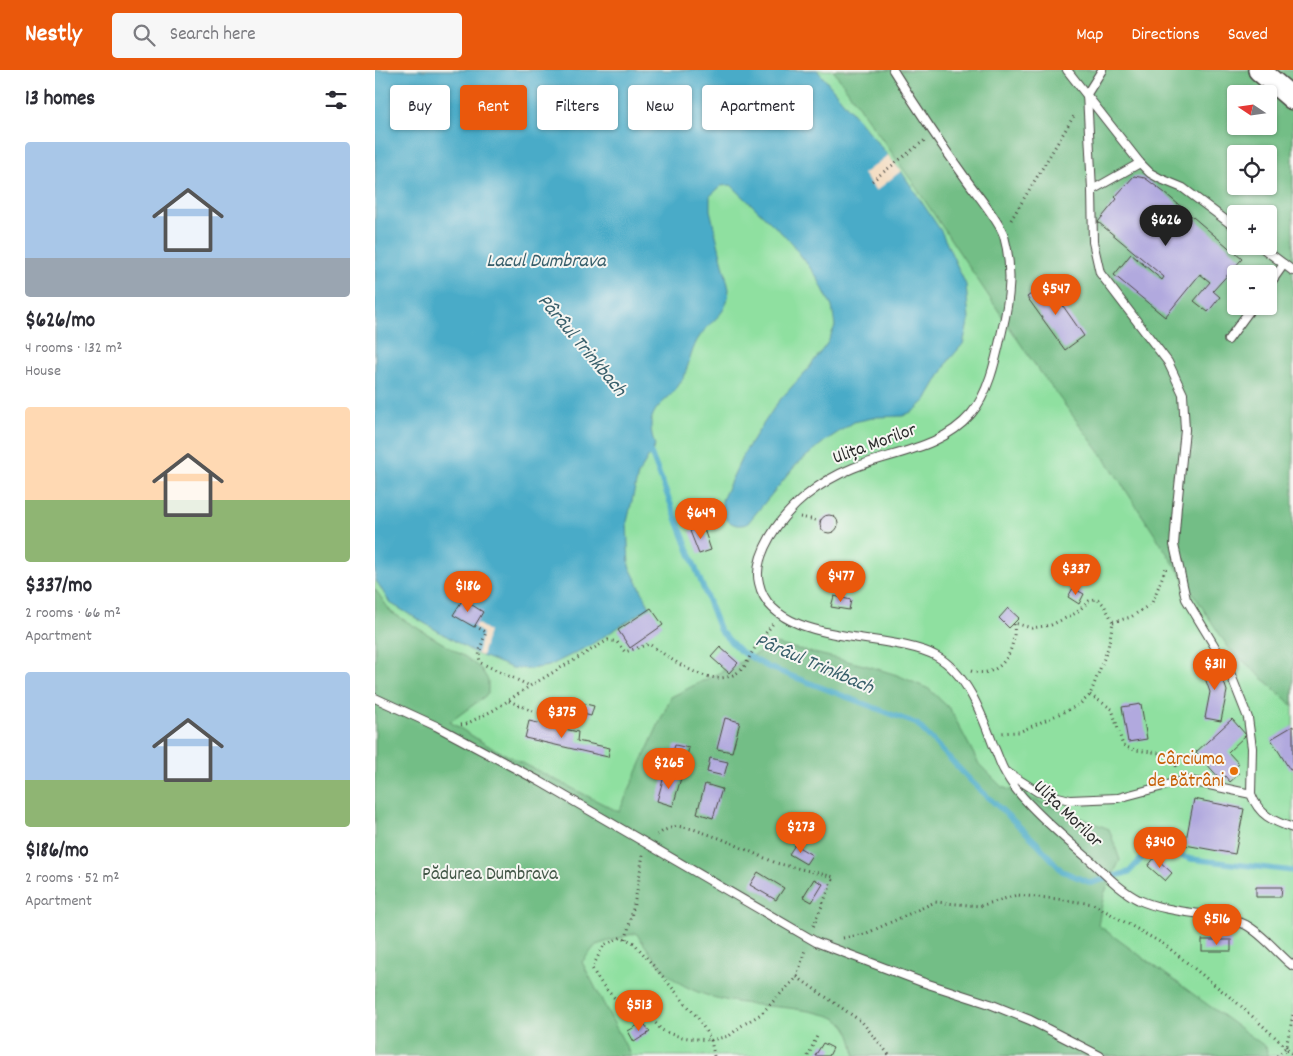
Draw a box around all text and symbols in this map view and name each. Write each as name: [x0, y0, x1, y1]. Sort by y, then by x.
search box: [112, 13, 462, 58]
text: Nestly: [25, 18, 82, 52]
icon: search: [130, 21, 158, 49]
text: Search here: [170, 22, 256, 49]
text: Map: [1076, 23, 1103, 48]
text: Directions: [1131, 23, 1200, 48]
text: Saved: [1228, 23, 1268, 48]
text: 13 homes: [25, 85, 95, 115]
chip: Buy: [390, 85, 450, 130]
chip: Rent: [460, 85, 527, 130]
chip: Filters: [537, 85, 618, 130]
chip: New: [628, 85, 692, 130]
chip: Apartment: [702, 85, 813, 130]
north arrow: [1227, 85, 1277, 135]
map controls: [1227, 85, 1277, 315]
icon: filters: [322, 86, 350, 114]
button: locate: [1227, 145, 1277, 195]
icon: home: [143, 175, 233, 265]
pin: $626: [1136, 204, 1196, 247]
button: +: [1227, 205, 1277, 255]
text: $626: [1151, 209, 1181, 232]
water label: Lacul Dumbrava: [486, 248, 607, 276]
button: −: [1227, 265, 1277, 315]
pin: $547: [1026, 274, 1086, 316]
text: $547: [1042, 278, 1070, 301]
water label: Pârâul Trinkbach: [530, 289, 633, 404]
text: $626/mo: [25, 307, 95, 337]
text: 4 rooms · 132 m²: [25, 337, 122, 360]
text: House: [25, 360, 61, 383]
street label: Ulița Morilor: [829, 417, 921, 473]
icon: home: [143, 440, 233, 530]
pin: $649: [671, 498, 731, 540]
text: $649: [686, 502, 716, 525]
pin: $337: [1046, 554, 1106, 596]
text: $337: [1062, 558, 1090, 581]
pin: $477: [811, 560, 871, 603]
text: $477: [827, 565, 855, 588]
pin: $186: [438, 570, 498, 613]
text: $337/mo: [25, 572, 92, 602]
text: $186: [455, 575, 481, 598]
text: 2 rooms · 66 m²: [25, 602, 121, 625]
text: Apartment: [25, 625, 92, 648]
water label: Pârâul Trinkbach: [750, 627, 878, 703]
pin: $311: [1185, 648, 1245, 691]
text: $311: [1204, 653, 1226, 676]
pin: $375: [532, 696, 592, 739]
text: $375: [548, 701, 576, 724]
icon: home: [143, 705, 233, 795]
place label: Cârciuma de Bătrâni: [1148, 747, 1225, 796]
pin: $265: [639, 748, 699, 790]
text: $265: [654, 752, 684, 775]
marker: Cârciuma de Bătrâni: [1228, 765, 1240, 777]
street label: Ulița Morilor: [1026, 775, 1108, 855]
pin: $273: [771, 812, 831, 854]
text: $273: [787, 816, 815, 839]
pin: $340: [1130, 826, 1190, 869]
text: $340: [1145, 831, 1175, 854]
text: $186/mo: [25, 837, 89, 867]
park label: Pădurea Dumbrava: [422, 862, 559, 889]
text: 2 rooms · 52 m²: [25, 867, 119, 890]
text: Apartment: [25, 890, 92, 913]
pin: $516: [1187, 904, 1247, 946]
text: $516: [1204, 908, 1230, 931]
pin: $513: [609, 990, 669, 1032]
text: $513: [626, 994, 652, 1017]

